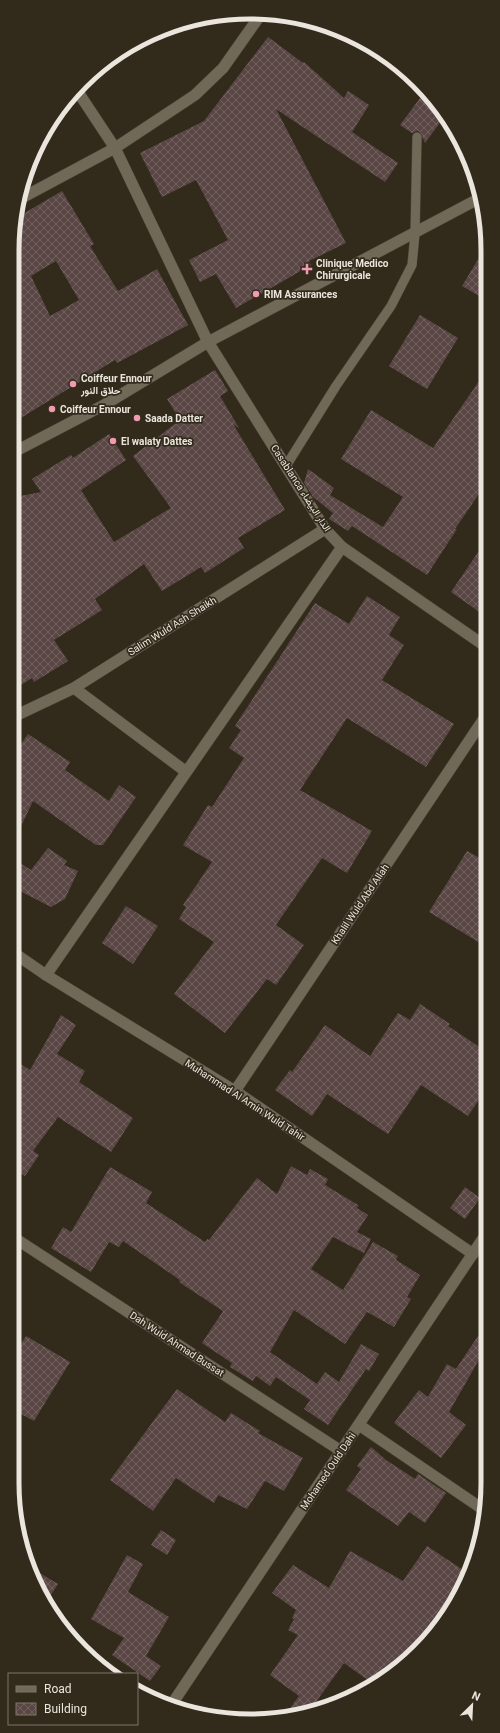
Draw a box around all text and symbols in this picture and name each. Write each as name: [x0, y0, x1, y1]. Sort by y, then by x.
place label: Clinique Medico Chirurgicale: [316, 258, 389, 281]
marker: Clinique Medico Chirurgicale: [301, 263, 313, 275]
marker: RIM Assurances: [251, 289, 261, 299]
place label: RIM Assurances: [264, 289, 337, 300]
place label: Coiffeur Ennour حلاق النور: [80, 373, 152, 397]
marker: Coiffeur Ennour حلاق النور: [68, 379, 78, 389]
marker: Coiffeur Ennour: [47, 404, 57, 414]
place label: Coiffeur Ennour: [60, 404, 131, 415]
marker: Saada Datter: [132, 413, 142, 423]
place label: Saada Datter: [145, 413, 203, 424]
marker: El walaty Dattes: [108, 436, 118, 446]
place label: El walaty Dattes: [121, 436, 193, 447]
street label: Casablanca الدار البيضاء: [268, 443, 333, 534]
street label: Salim Wuld Ash Shaikh: [126, 594, 218, 658]
street label: Khalil Wuld Abd Allah: [329, 862, 391, 946]
street label: Muhammad Al Amin Wuld Tahir: [183, 1057, 307, 1143]
street label: Dah Wuld Ahmad Bussat: [128, 1309, 226, 1379]
street label: Mohamed Ould Dahi: [298, 1430, 358, 1512]
legend: [8, 1673, 138, 1725]
text: Road: [44, 1682, 72, 1696]
north arrow: [452, 1685, 492, 1725]
text: N: [470, 1689, 482, 1704]
text: Building: [44, 1702, 87, 1716]

